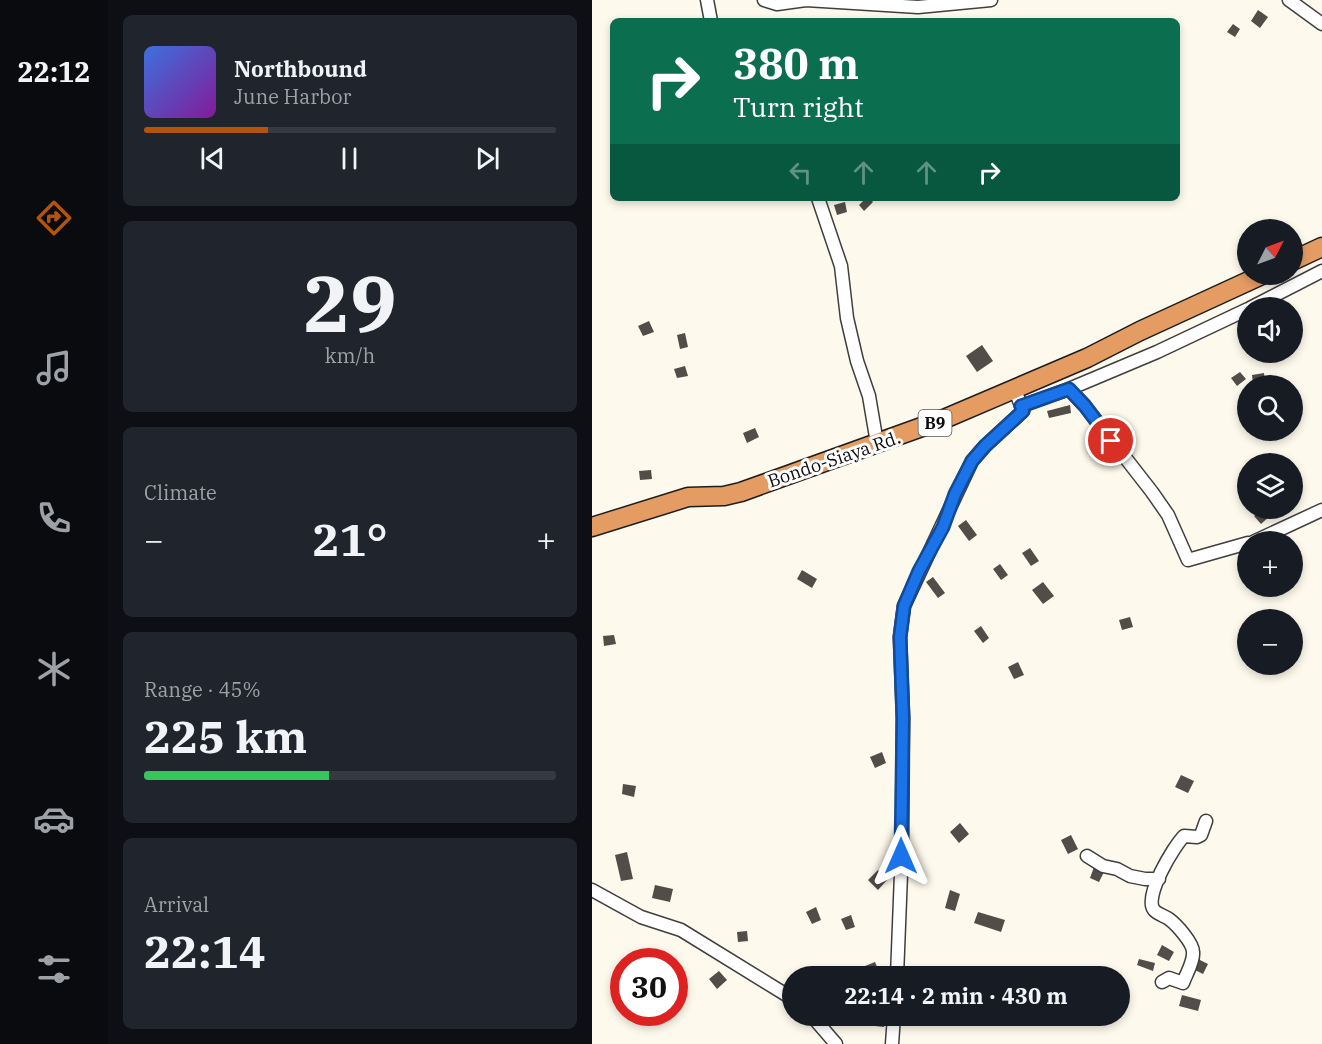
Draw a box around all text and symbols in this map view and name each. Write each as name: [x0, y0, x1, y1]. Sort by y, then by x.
text: 380 m: [733, 36, 859, 91]
icon: right: [634, 42, 712, 120]
text: 22:12: [18, 54, 90, 89]
text: Northbound: [234, 54, 367, 83]
text: June Harbor: [234, 83, 351, 110]
text: Turn right: [733, 89, 864, 124]
icon: previous: [196, 142, 229, 175]
icon: pause: [333, 142, 366, 175]
icon: next: [471, 142, 504, 175]
icon: left: [784, 156, 817, 189]
icon: ahead: [847, 156, 880, 189]
icon: ahead: [910, 156, 943, 189]
icon: right: [973, 156, 1006, 189]
icon: directions: [33, 197, 75, 239]
north arrow: [1237, 219, 1303, 285]
map controls: [1237, 219, 1303, 675]
text: 29: [303, 252, 397, 353]
button: sound: [1237, 297, 1303, 363]
text: km/h: [325, 342, 375, 369]
icon: music: [33, 347, 75, 389]
button: search: [1237, 375, 1303, 441]
road number: B9: [918, 410, 952, 436]
pin: [1085, 415, 1136, 466]
icon: arrive: [1094, 424, 1127, 457]
street label: Bondo-Siaya Rd.: [765, 426, 903, 492]
button: layers: [1237, 453, 1303, 519]
text: Climate: [144, 479, 217, 506]
icon: phone: [33, 497, 75, 539]
text: 21°: [312, 510, 388, 568]
text: −: [144, 518, 164, 561]
text: +: [536, 518, 556, 561]
button: +: [1237, 531, 1303, 597]
button: −: [1237, 609, 1303, 675]
icon: climate: [33, 648, 75, 690]
text: Range · 45%: [144, 676, 261, 703]
text: 225 km: [144, 707, 307, 765]
icon: car: [33, 798, 75, 840]
position arrow: [869, 824, 933, 888]
text: Arrival: [144, 891, 209, 918]
text: 22:14: [144, 922, 266, 980]
icon: filters: [33, 948, 75, 990]
speed limit sign: 30: [610, 948, 688, 1026]
text: 22:14 · 2 min · 430 m: [844, 981, 1068, 1010]

